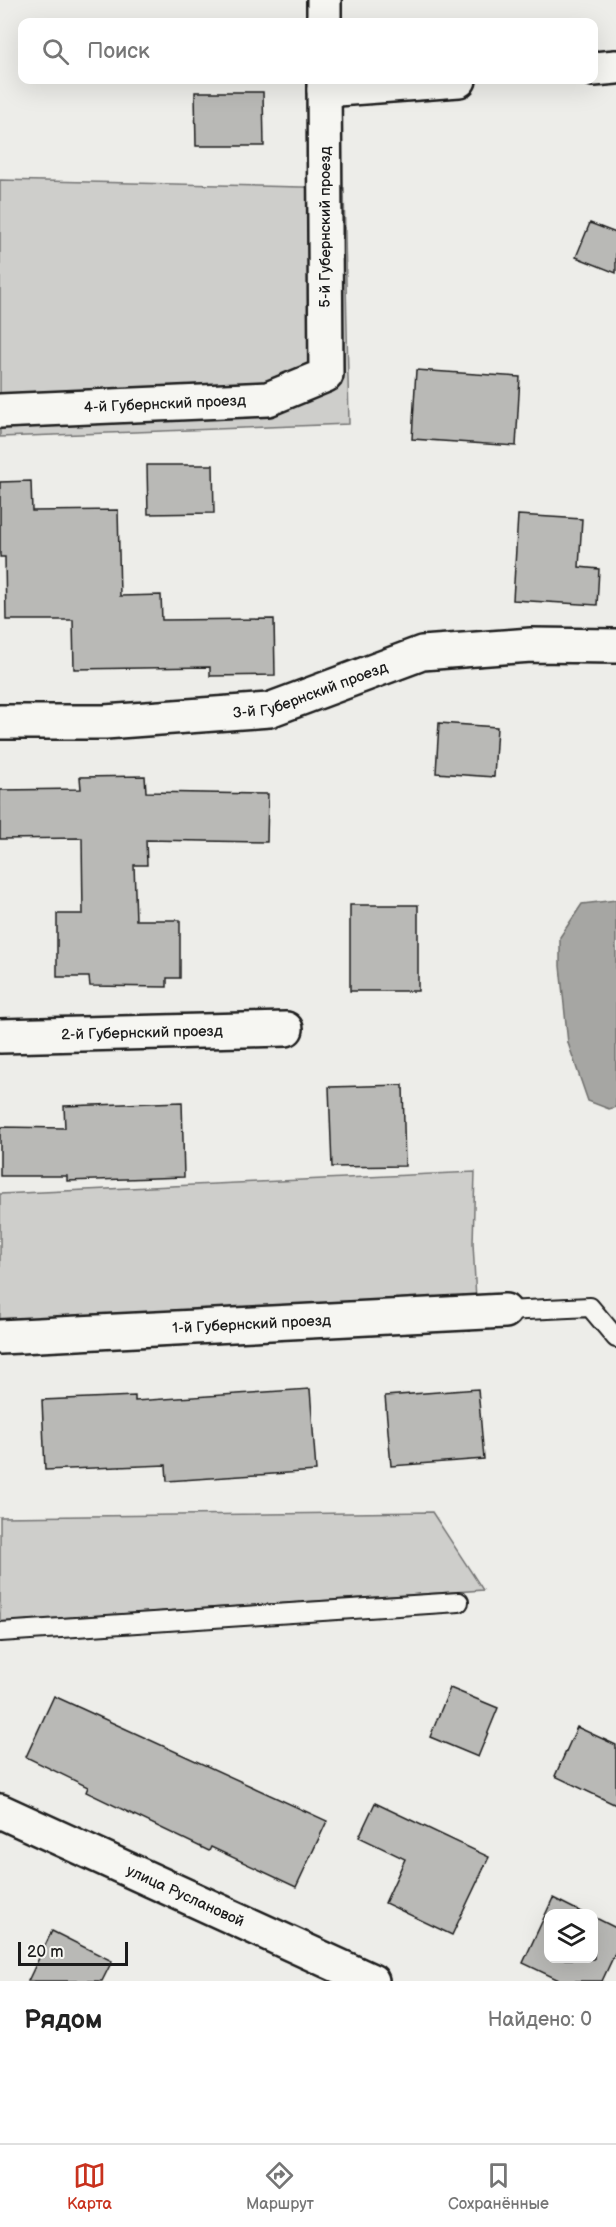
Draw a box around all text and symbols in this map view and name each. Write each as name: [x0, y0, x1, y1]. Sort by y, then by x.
search box: [18, 18, 598, 84]
icon: search: [39, 35, 72, 68]
text: Поиск: [87, 38, 150, 65]
street label: 5-й Губернский проезд: [316, 146, 335, 308]
street label: 4-й Губернский проезд: [83, 391, 246, 417]
street label: 3-й Губернский проезд: [232, 657, 390, 722]
street label: 2-й Губернский проезд: [61, 1021, 223, 1044]
street label: 1-й Губернский проезд: [172, 1310, 331, 1338]
street label: улица Руслановой: [124, 1861, 247, 1931]
map controls: [544, 1909, 598, 1963]
button: layers: [544, 1909, 598, 1963]
scale bar: [18, 1939, 128, 1966]
text: 20 m: [27, 1943, 63, 1962]
text: Рядом: [24, 2005, 102, 2036]
text: Найдено: 0: [488, 2008, 592, 2032]
tab: Карта: [67, 2159, 112, 2214]
tab: Маршрут: [246, 2159, 314, 2214]
tab: Сохранённые: [448, 2159, 549, 2214]

